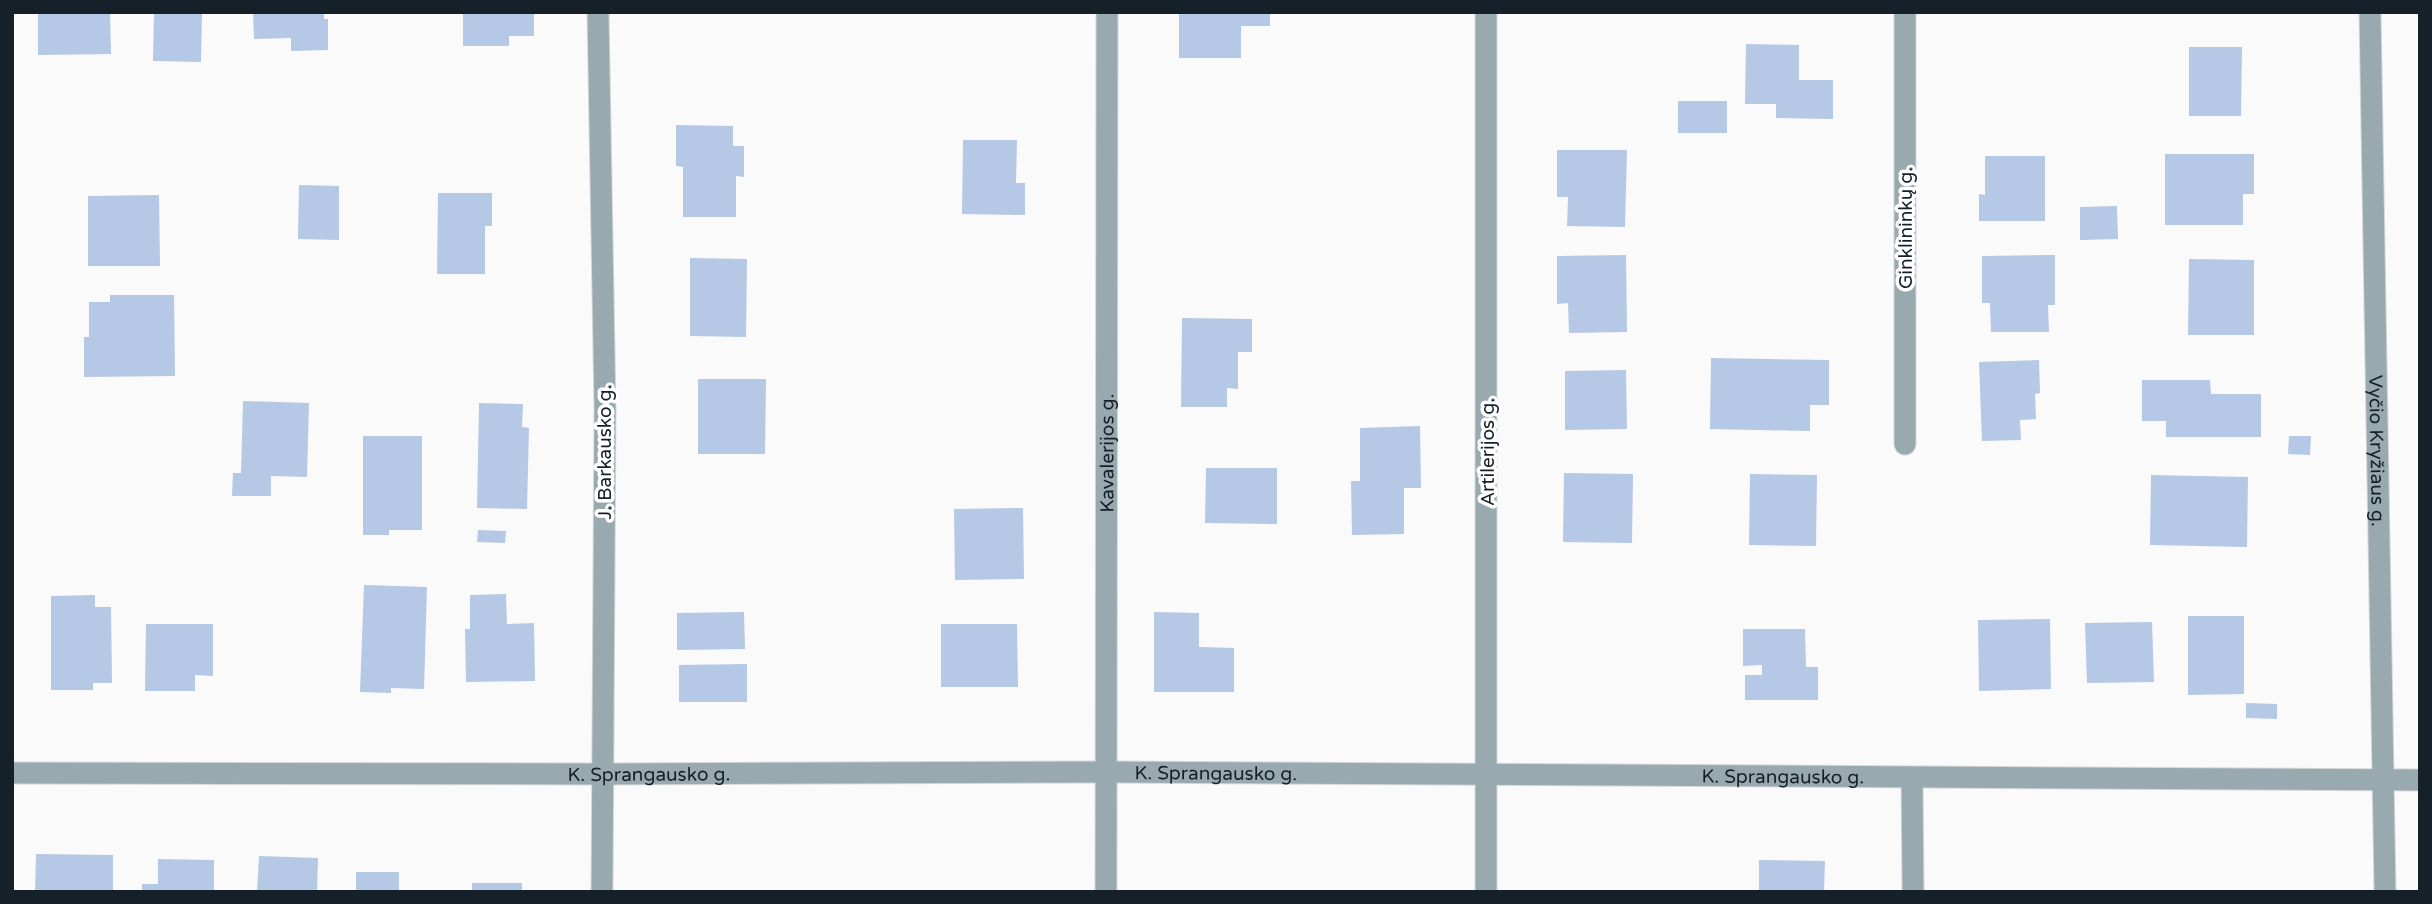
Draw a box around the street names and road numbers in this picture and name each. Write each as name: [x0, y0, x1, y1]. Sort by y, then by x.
street label: Ginklininkų g.: [1895, 167, 1917, 289]
street label: Vyčio Kryžiaus g.: [2364, 375, 2389, 527]
street label: J. Barkausko g.: [594, 385, 616, 519]
street label: Kavalerijos g.: [1096, 394, 1119, 512]
street label: Artilerijos g.: [1477, 398, 1499, 506]
street label: K. Sprangausko g.: [1135, 762, 1297, 785]
street label: K. Sprangausko g.: [568, 763, 730, 786]
street label: K. Sprangausko g.: [1702, 766, 1864, 789]

